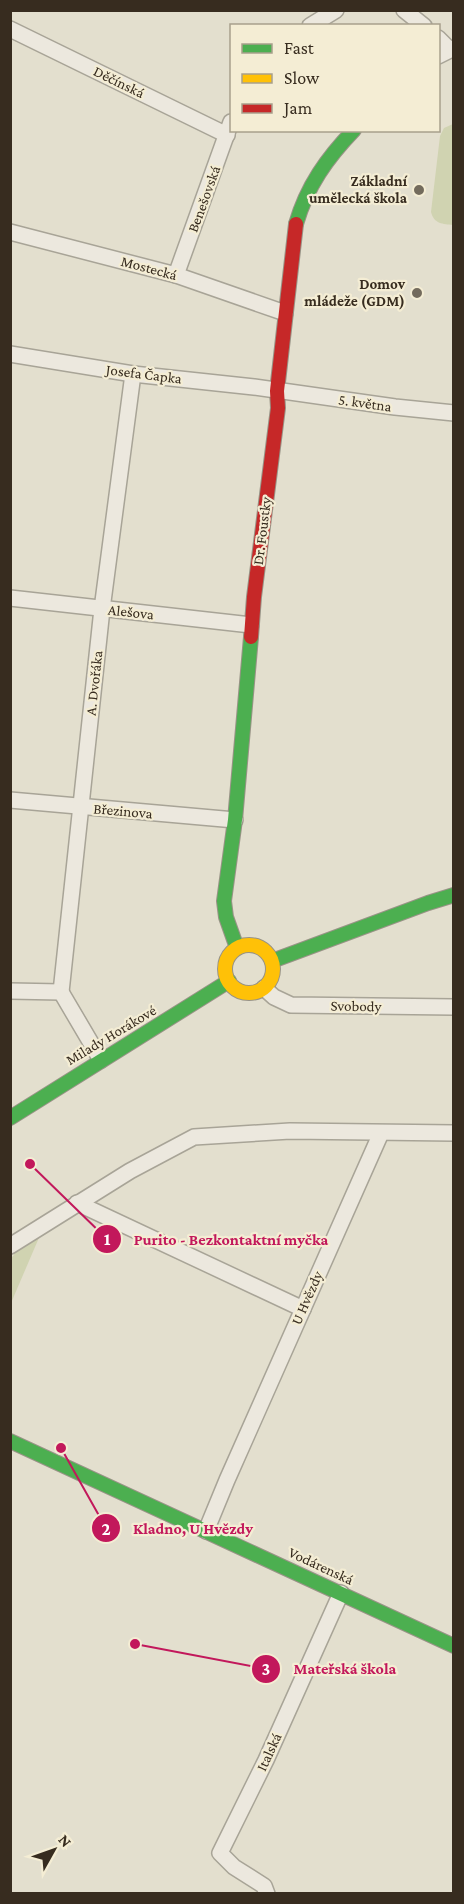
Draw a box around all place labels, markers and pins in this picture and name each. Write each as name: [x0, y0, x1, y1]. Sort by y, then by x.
place label: Základní umělecká škola: [309, 173, 408, 206]
marker: Základní umělecká škola: [412, 183, 426, 197]
place label: Domov mládeže (GDM): [304, 276, 406, 310]
marker: Domov mládeže (GDM): [410, 286, 424, 300]
callout: Purito - Bezkontaktní myčka: [92, 1222, 340, 1256]
callout: Kladno, U Hvězdy: [91, 1511, 265, 1545]
callout: Mateřská škola: [251, 1652, 408, 1686]

